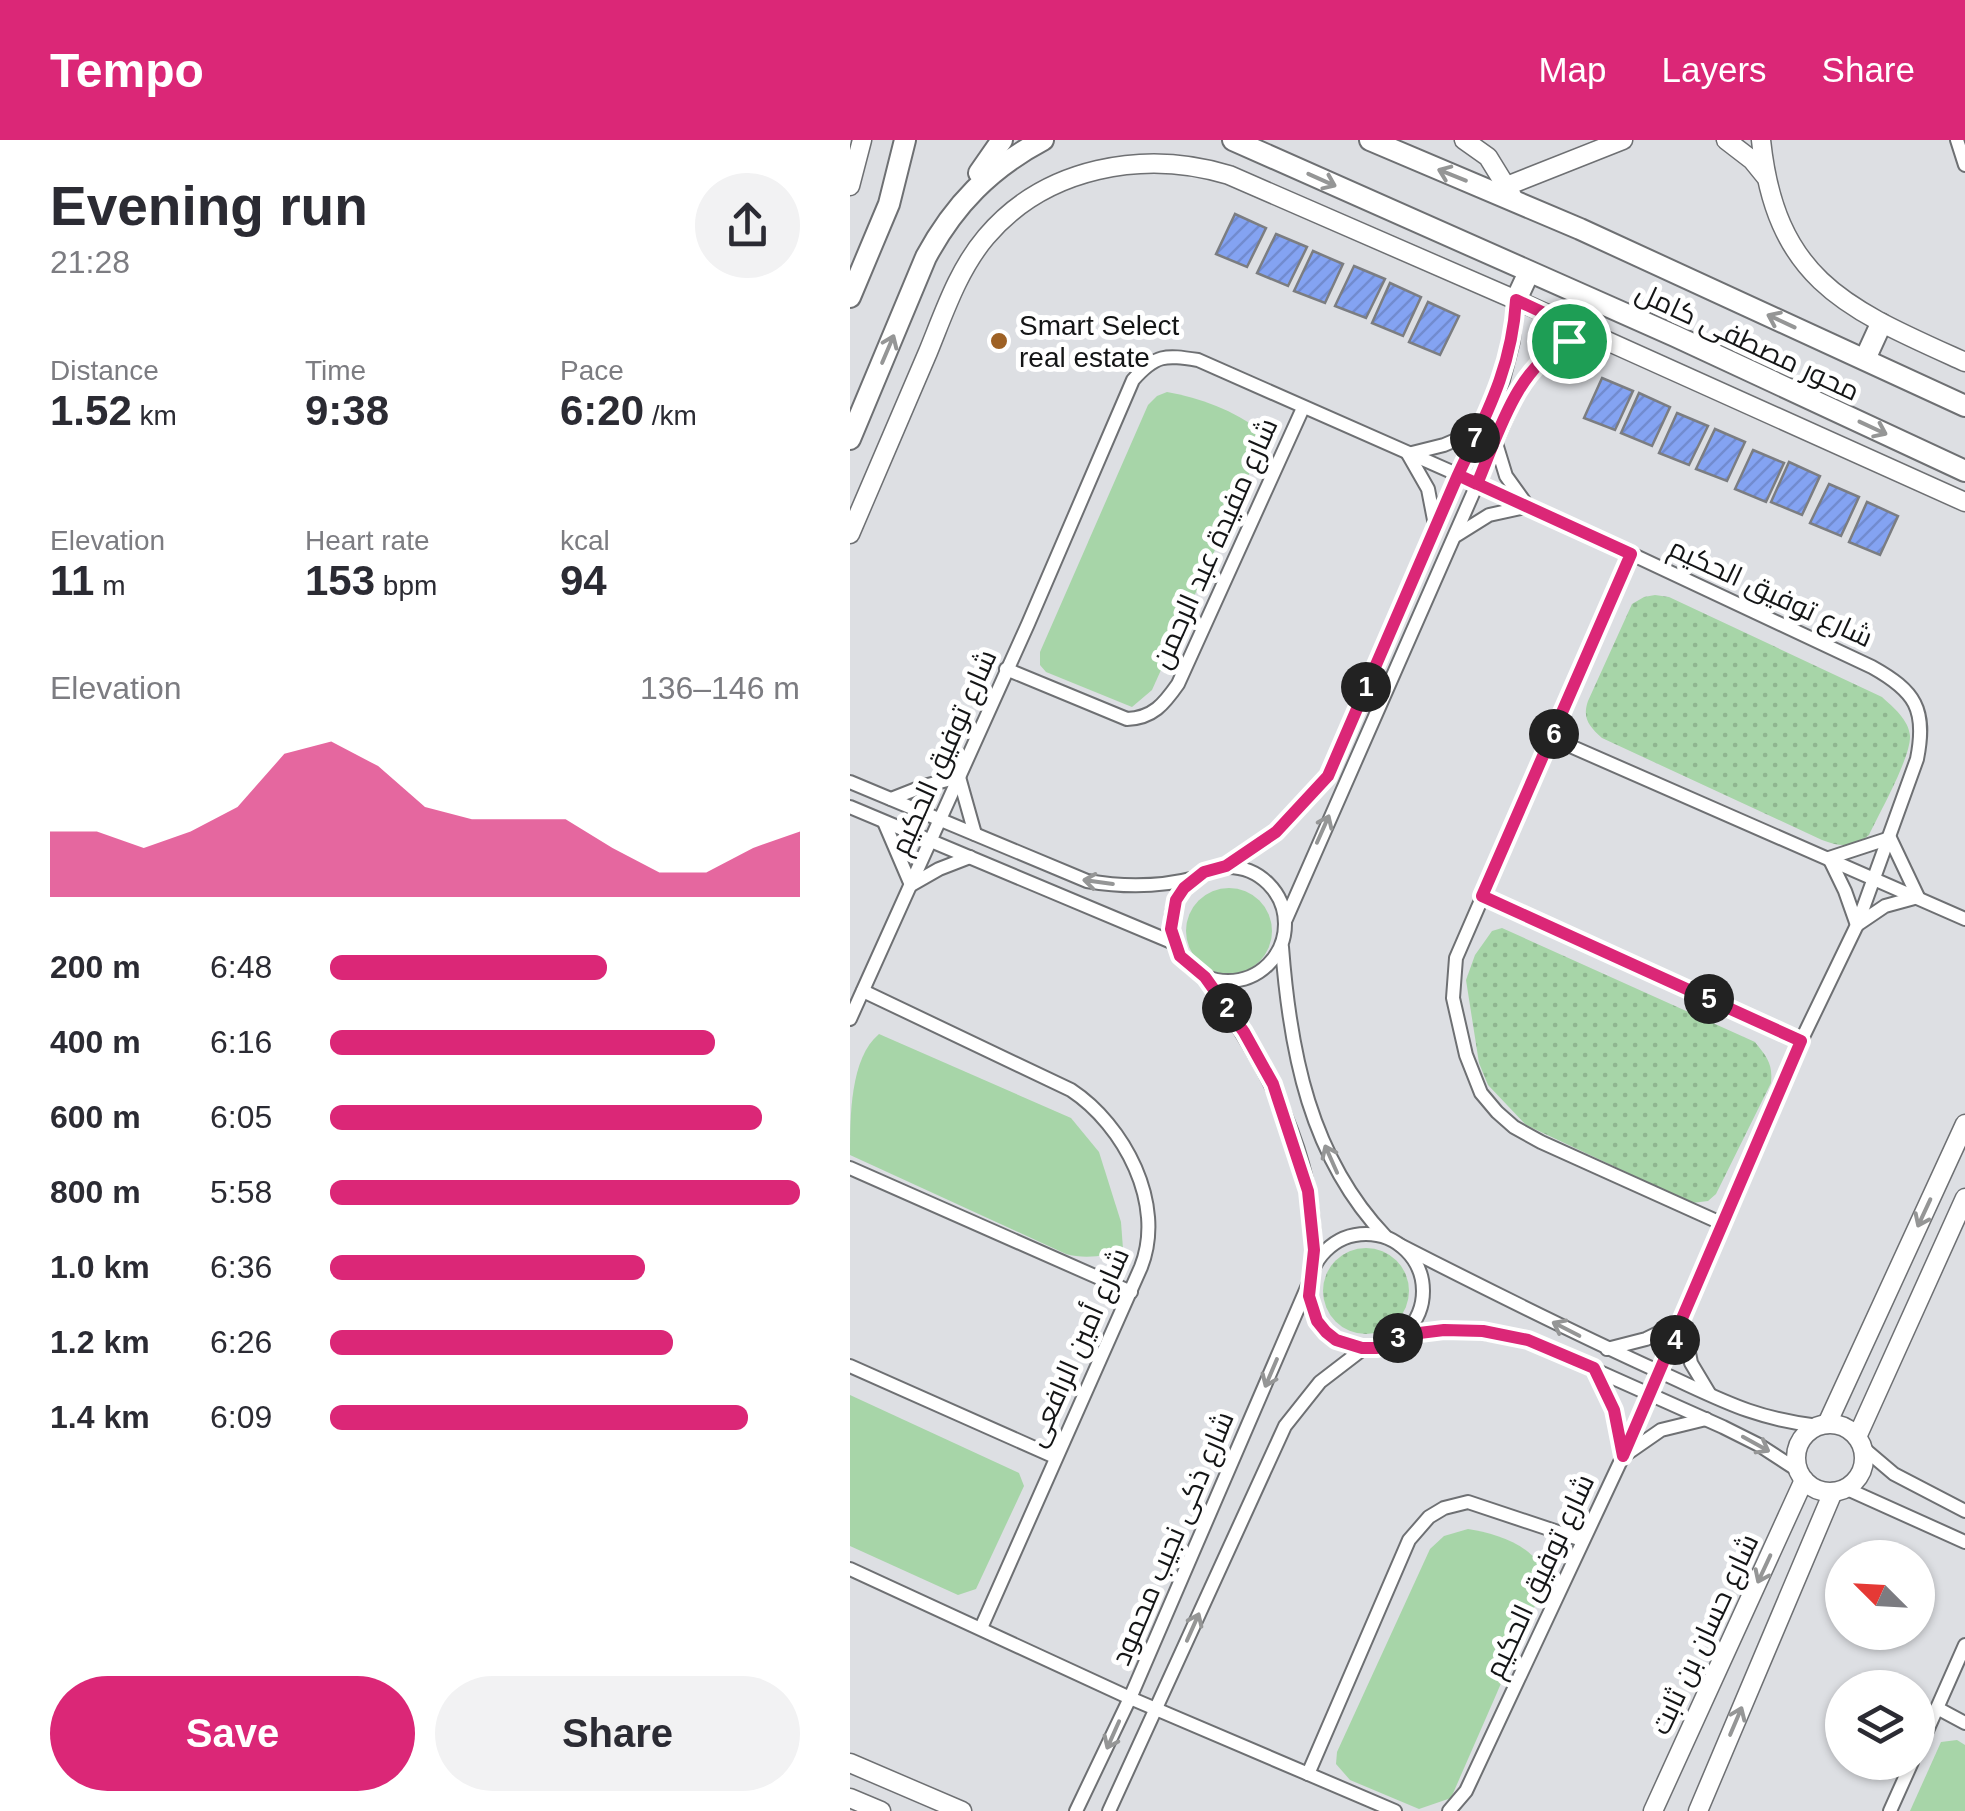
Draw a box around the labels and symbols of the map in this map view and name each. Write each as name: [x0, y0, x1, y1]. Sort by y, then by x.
one-way arrow: [1437, 164, 1468, 182]
one-way arrow: [1306, 172, 1337, 190]
street label: محور مصطفى كامل: [1631, 276, 1864, 408]
pin: [1527, 299, 1612, 384]
place label: Smart Select real estate: [1019, 310, 1179, 373]
one-way arrow: [1767, 310, 1797, 329]
marker: Smart Select real estate: [988, 330, 1010, 352]
one-way arrow: [880, 334, 898, 365]
street label: شارع مفيدة عبد الرحمن: [1145, 413, 1286, 674]
pin: 7: [1450, 413, 1500, 463]
one-way arrow: [1857, 420, 1887, 439]
street label: شارع توفيق الحكيم: [1662, 532, 1877, 657]
street label: شارع توفيق الحكيم: [884, 645, 1006, 861]
pin: 1: [1341, 662, 1391, 712]
pin: 6: [1529, 709, 1579, 759]
one-way arrow: [1315, 814, 1333, 845]
one-way arrow: [1082, 872, 1115, 890]
pin: 5: [1684, 974, 1734, 1024]
pin: 2: [1202, 983, 1252, 1033]
one-way arrow: [1321, 1144, 1339, 1175]
one-way arrow: [1914, 1197, 1933, 1227]
street label: شارع أمين الرافعى: [1018, 1242, 1138, 1452]
pin: 3: [1373, 1313, 1423, 1363]
pin: 4: [1650, 1315, 1700, 1365]
one-way arrow: [1551, 1319, 1581, 1338]
one-way arrow: [1261, 1357, 1279, 1387]
street label: شارع ذكى نجيب محمود: [1105, 1407, 1243, 1671]
one-way arrow: [1741, 1435, 1771, 1455]
street label: شارع توفيق الحكيم: [1479, 1470, 1604, 1685]
street label: شارع حسان بن ثابت: [1644, 1529, 1767, 1740]
north arrow: [1825, 1540, 1935, 1650]
one-way arrow: [1753, 1553, 1772, 1583]
one-way arrow: [1185, 1613, 1204, 1643]
one-way arrow: [1728, 1706, 1746, 1737]
one-way arrow: [1103, 1719, 1121, 1750]

